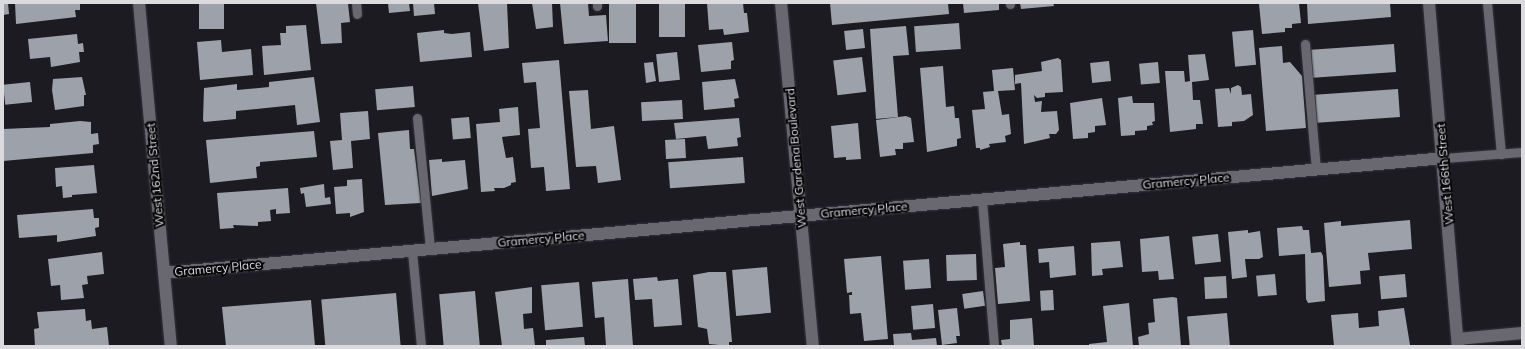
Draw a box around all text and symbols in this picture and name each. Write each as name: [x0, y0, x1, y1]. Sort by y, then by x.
street label: West Gardena Boulevard: [783, 88, 809, 228]
street label: West 162nd Street: [143, 122, 167, 228]
street label: West 166th Street: [1433, 123, 1457, 225]
street label: Gramercy Place: [1142, 170, 1230, 192]
street label: Gramercy Place: [820, 199, 908, 221]
street label: Gramercy Place: [497, 228, 585, 250]
street label: Gramercy Place: [174, 257, 262, 279]

